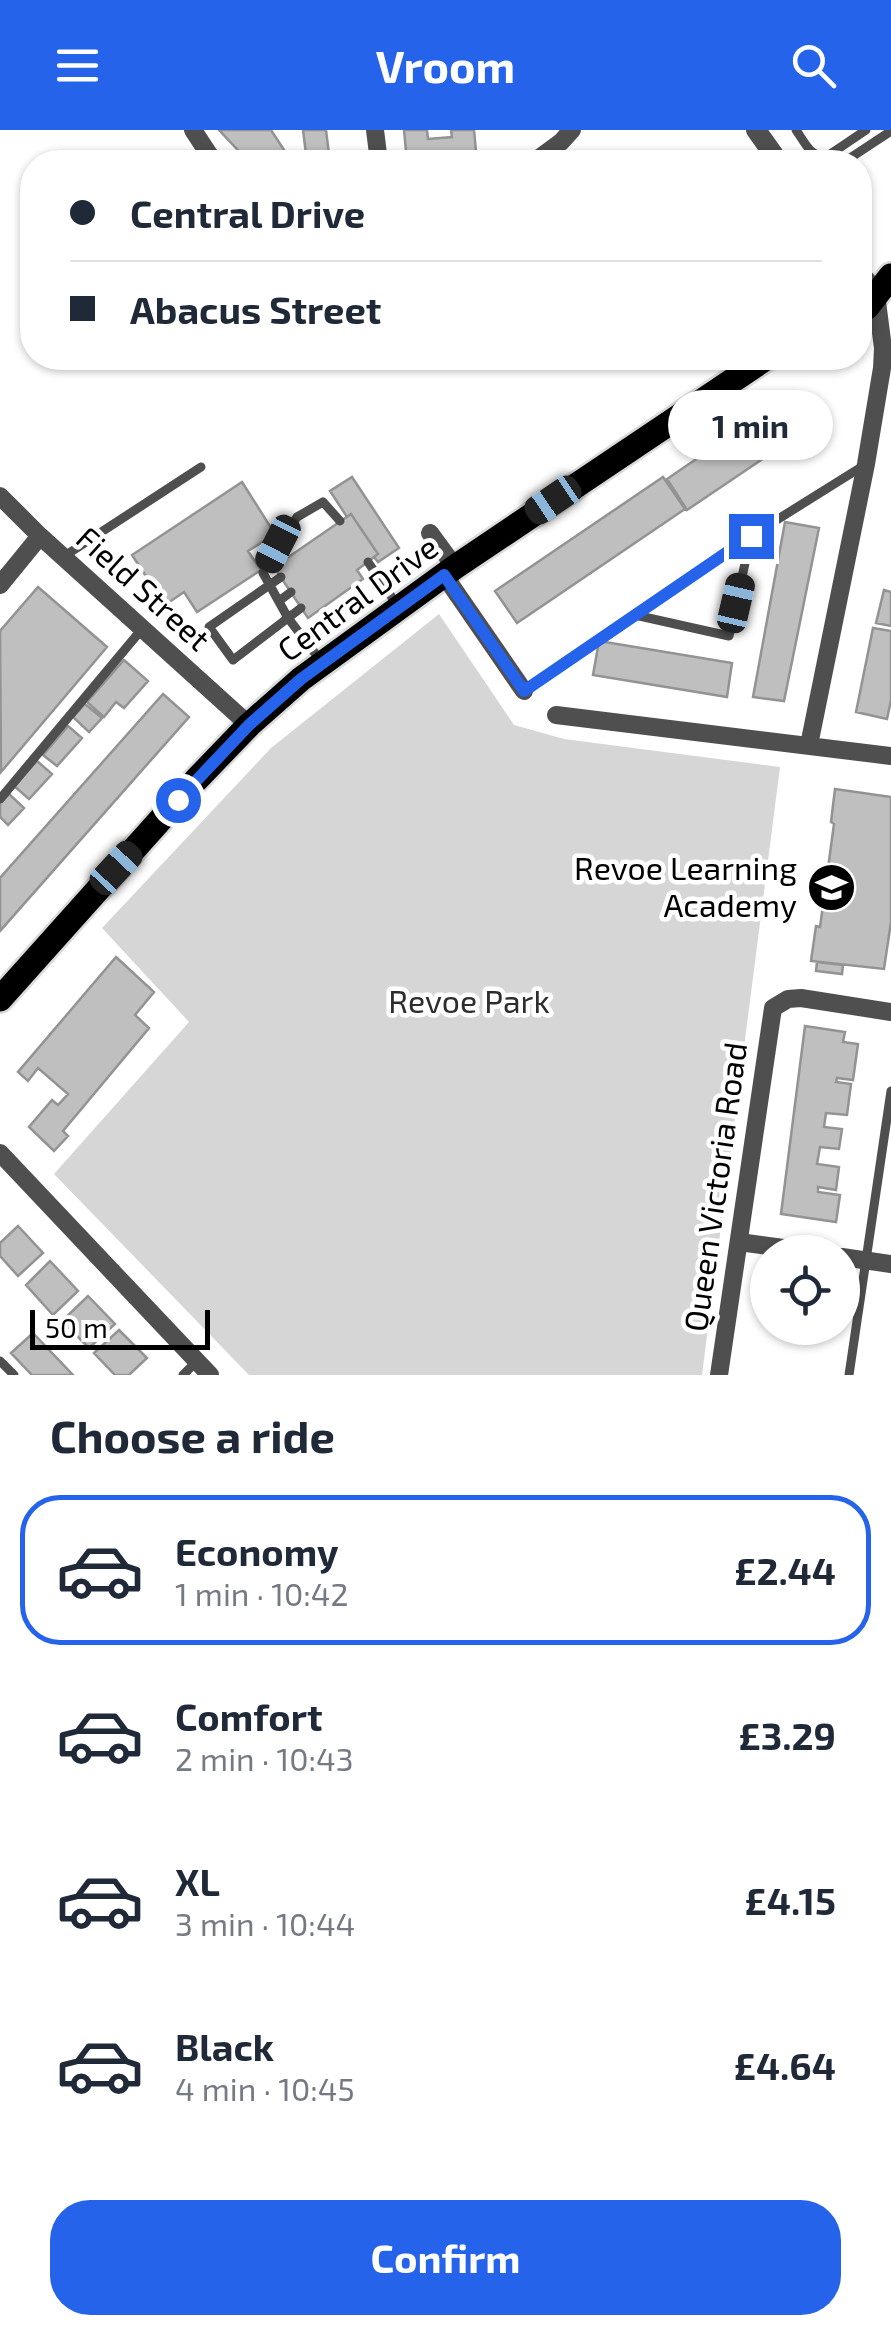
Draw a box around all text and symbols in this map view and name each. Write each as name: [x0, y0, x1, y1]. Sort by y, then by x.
icon: menu: [50, 38, 105, 93]
text: Vroom: [376, 38, 515, 92]
icon: search: [786, 38, 841, 93]
text: Central Drive: [130, 190, 365, 236]
text: Abacus Street: [130, 286, 381, 332]
callout: 1 min: [668, 391, 834, 461]
text: 1 min: [712, 406, 789, 444]
car: [520, 471, 586, 529]
car: [251, 510, 305, 578]
route end: [729, 514, 774, 559]
street label: Field Street: [70, 518, 219, 657]
street label: Central Drive: [269, 527, 444, 668]
car: [715, 570, 757, 636]
route start: [156, 778, 201, 823]
car: [85, 836, 147, 900]
place label: Revoe Learning Academy: [574, 848, 797, 923]
school or university icon: Revoe Learning Academy: [806, 861, 858, 913]
park label: Revoe Park: [388, 981, 550, 1019]
street label: Queen Victoria Road: [675, 1040, 754, 1334]
map controls: [750, 1235, 860, 1345]
button: locate: [750, 1235, 860, 1345]
scale bar: [30, 1305, 210, 1350]
text: 50 m: [45, 1310, 108, 1344]
text: Choose a ride: [50, 1408, 335, 1462]
icon: car: [55, 1525, 145, 1615]
text: Economy: [175, 1528, 339, 1574]
text: £2.44: [734, 1547, 836, 1593]
text: 1 min · 10:42: [175, 1574, 349, 1612]
icon: car: [55, 1690, 145, 1780]
text: Comfort: [175, 1693, 323, 1739]
text: £3.29: [738, 1712, 836, 1758]
text: 2 min · 10:43: [175, 1739, 354, 1777]
icon: car: [55, 1855, 145, 1945]
text: XL: [175, 1858, 220, 1904]
text: £4.15: [745, 1877, 836, 1923]
text: 3 min · 10:44: [175, 1904, 355, 1942]
icon: car: [55, 2020, 145, 2110]
text: Black: [175, 2023, 274, 2069]
text: £4.64: [734, 2042, 836, 2088]
text: 4 min · 10:45: [175, 2069, 355, 2107]
button: Confirm: [50, 2200, 841, 2315]

